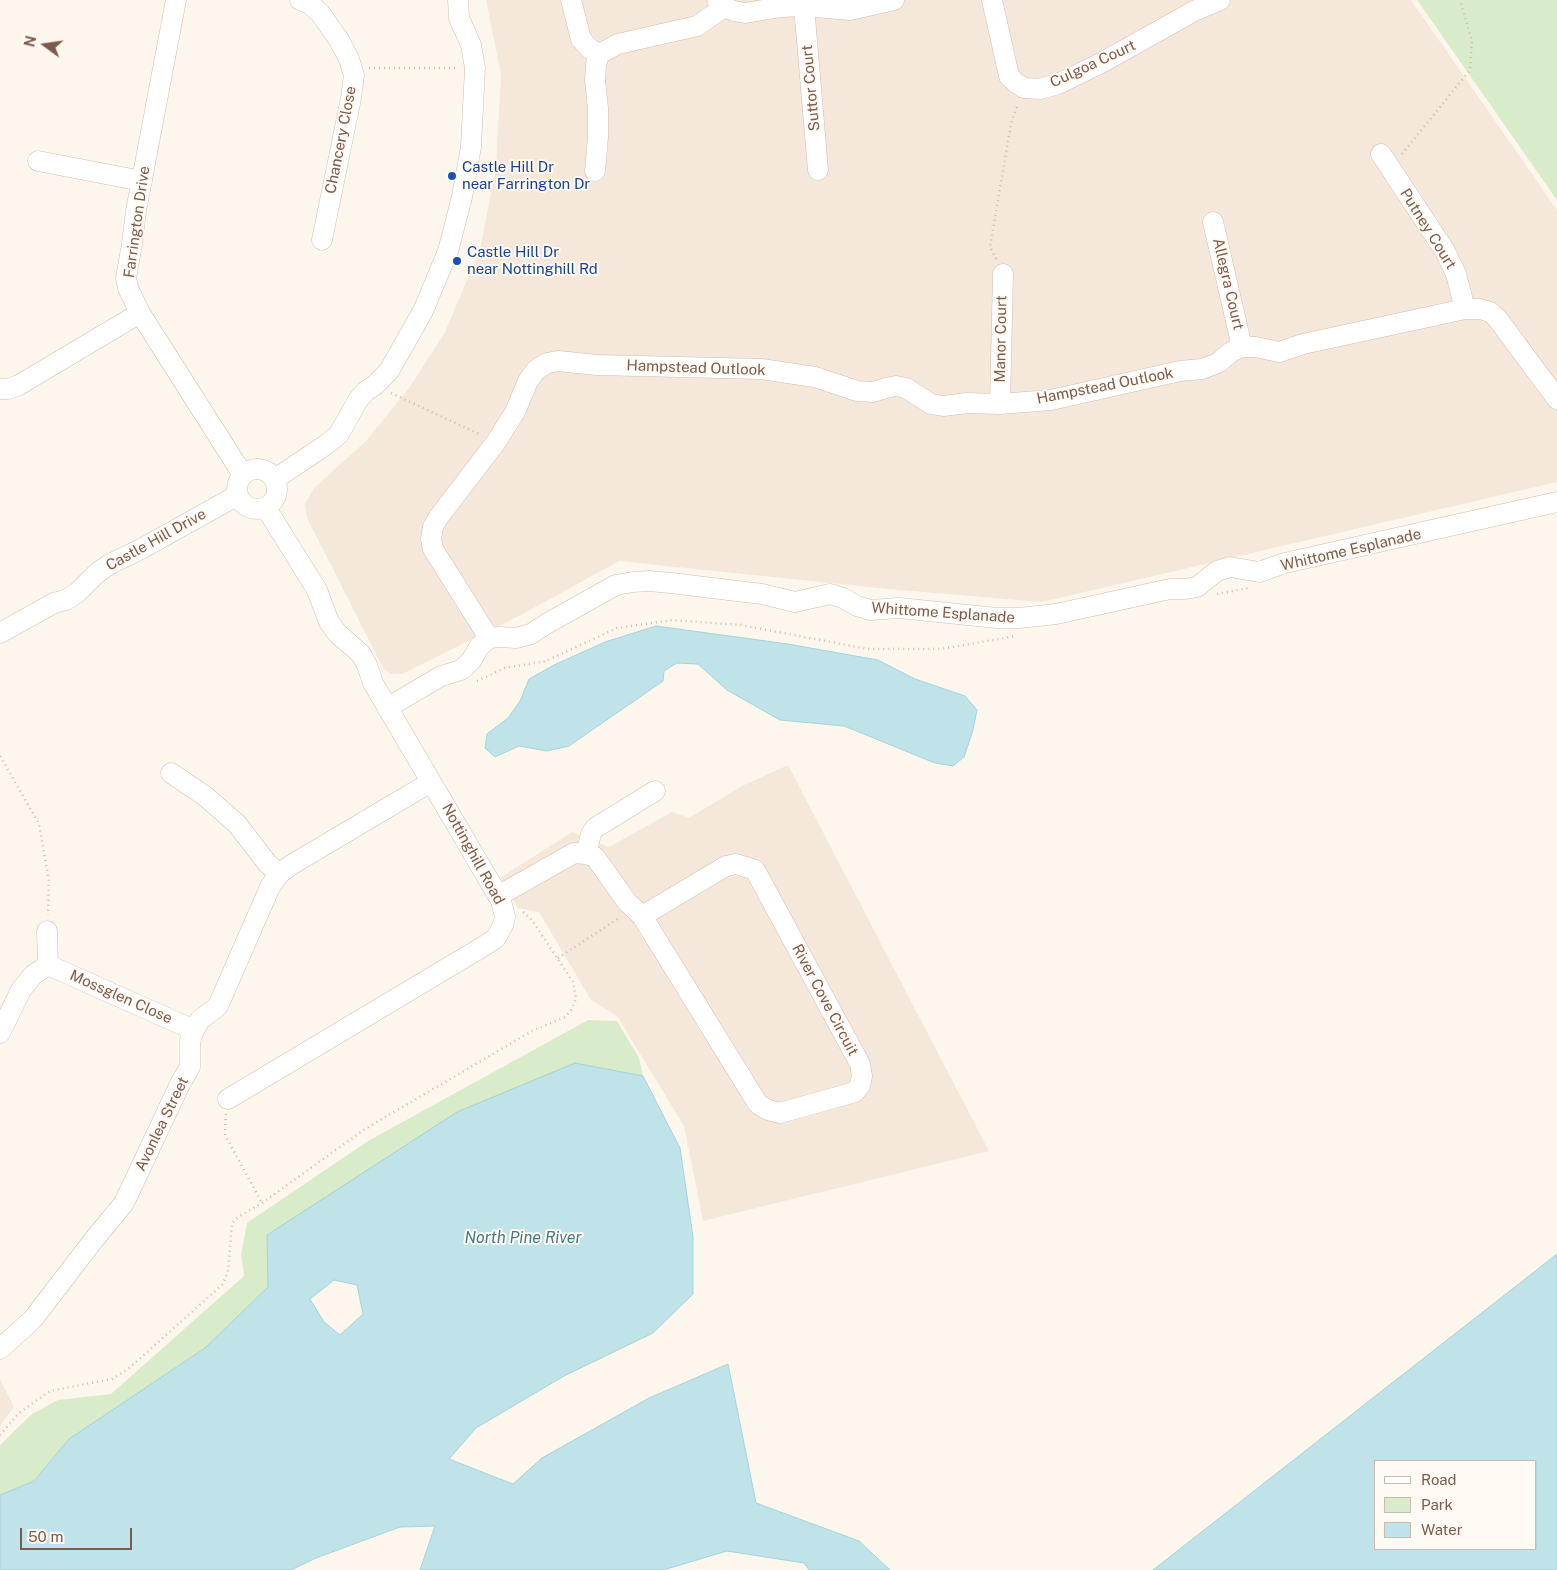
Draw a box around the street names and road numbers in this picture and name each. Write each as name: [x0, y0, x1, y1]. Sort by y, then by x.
street label: Culgoa Court: [1047, 36, 1139, 92]
street label: Suttor Court: [798, 44, 824, 132]
street label: Chancery Close: [322, 85, 360, 195]
street label: Farrington Drive: [120, 165, 154, 279]
street label: Putney Court: [1396, 185, 1460, 273]
street label: Allegra Court: [1209, 236, 1247, 332]
street label: Manor Court: [991, 295, 1011, 383]
street label: Hampstead Outlook: [626, 357, 766, 379]
street label: Hampstead Outlook: [1035, 364, 1175, 408]
street label: Castle Hill Drive: [103, 505, 209, 575]
street label: Whittome Esplanade: [1279, 525, 1423, 575]
street label: Whittome Esplanade: [871, 599, 1015, 627]
street label: Nottinghill Road: [438, 800, 508, 908]
street label: River Cove Circuit: [788, 941, 862, 1059]
street label: Mossglen Close: [67, 966, 175, 1028]
street label: Avonlea Street: [131, 1074, 193, 1174]

